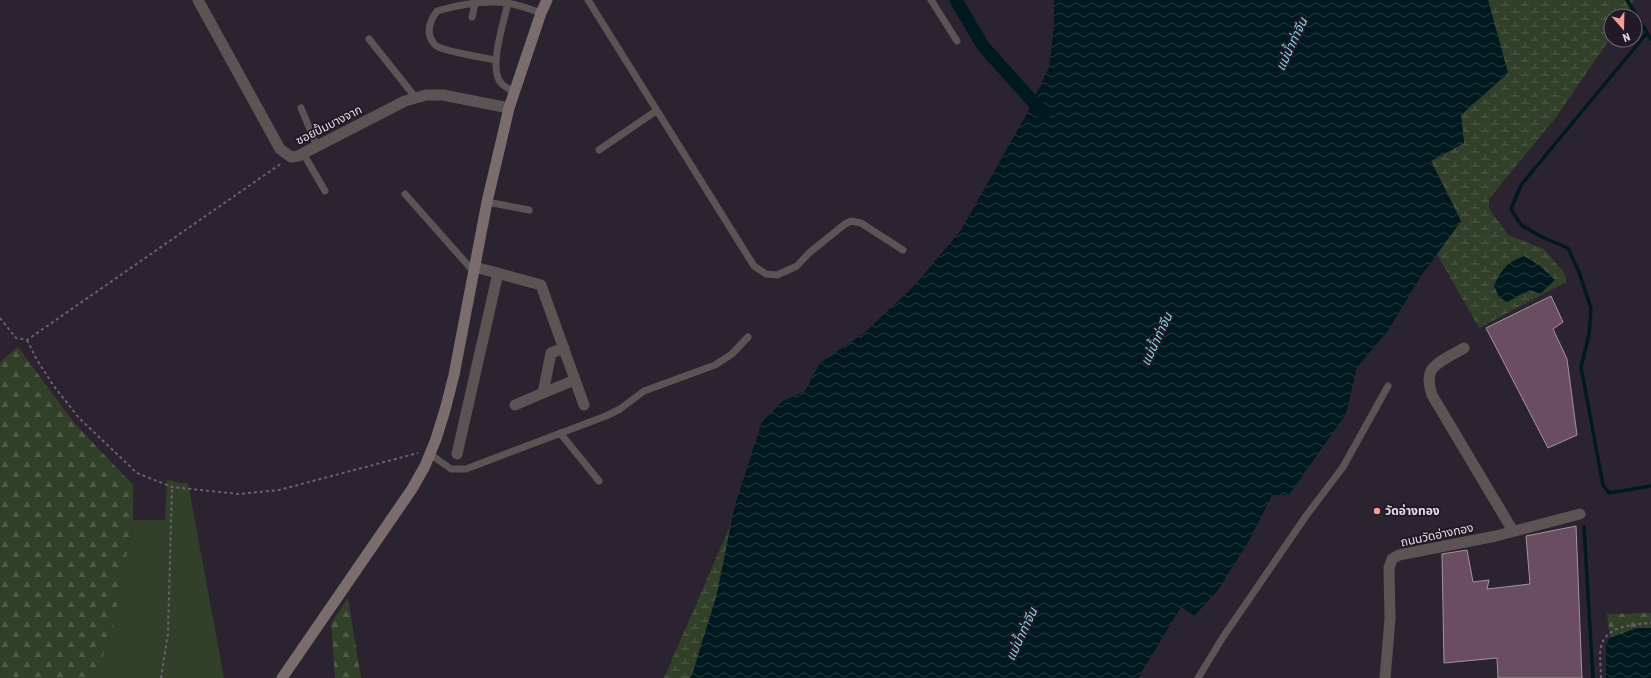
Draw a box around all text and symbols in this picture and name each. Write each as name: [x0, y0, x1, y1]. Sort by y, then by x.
north arrow: [1603, 8, 1643, 48]
water label: แม่น้ำท่าจีน: [1271, 14, 1311, 73]
text: N: [1621, 30, 1632, 44]
street label: ซอยปั้มบางจาก: [293, 101, 364, 148]
water label: แม่น้ำท่าจีน: [1136, 309, 1176, 368]
place label: วัดอ่างทอง: [1385, 504, 1440, 518]
marker: วัดอ่างทอง: [1372, 506, 1382, 516]
street label: ถนนวัดอ่างทอง: [1399, 520, 1475, 550]
water label: แม่น้ำท่าจีน: [1001, 604, 1041, 663]

